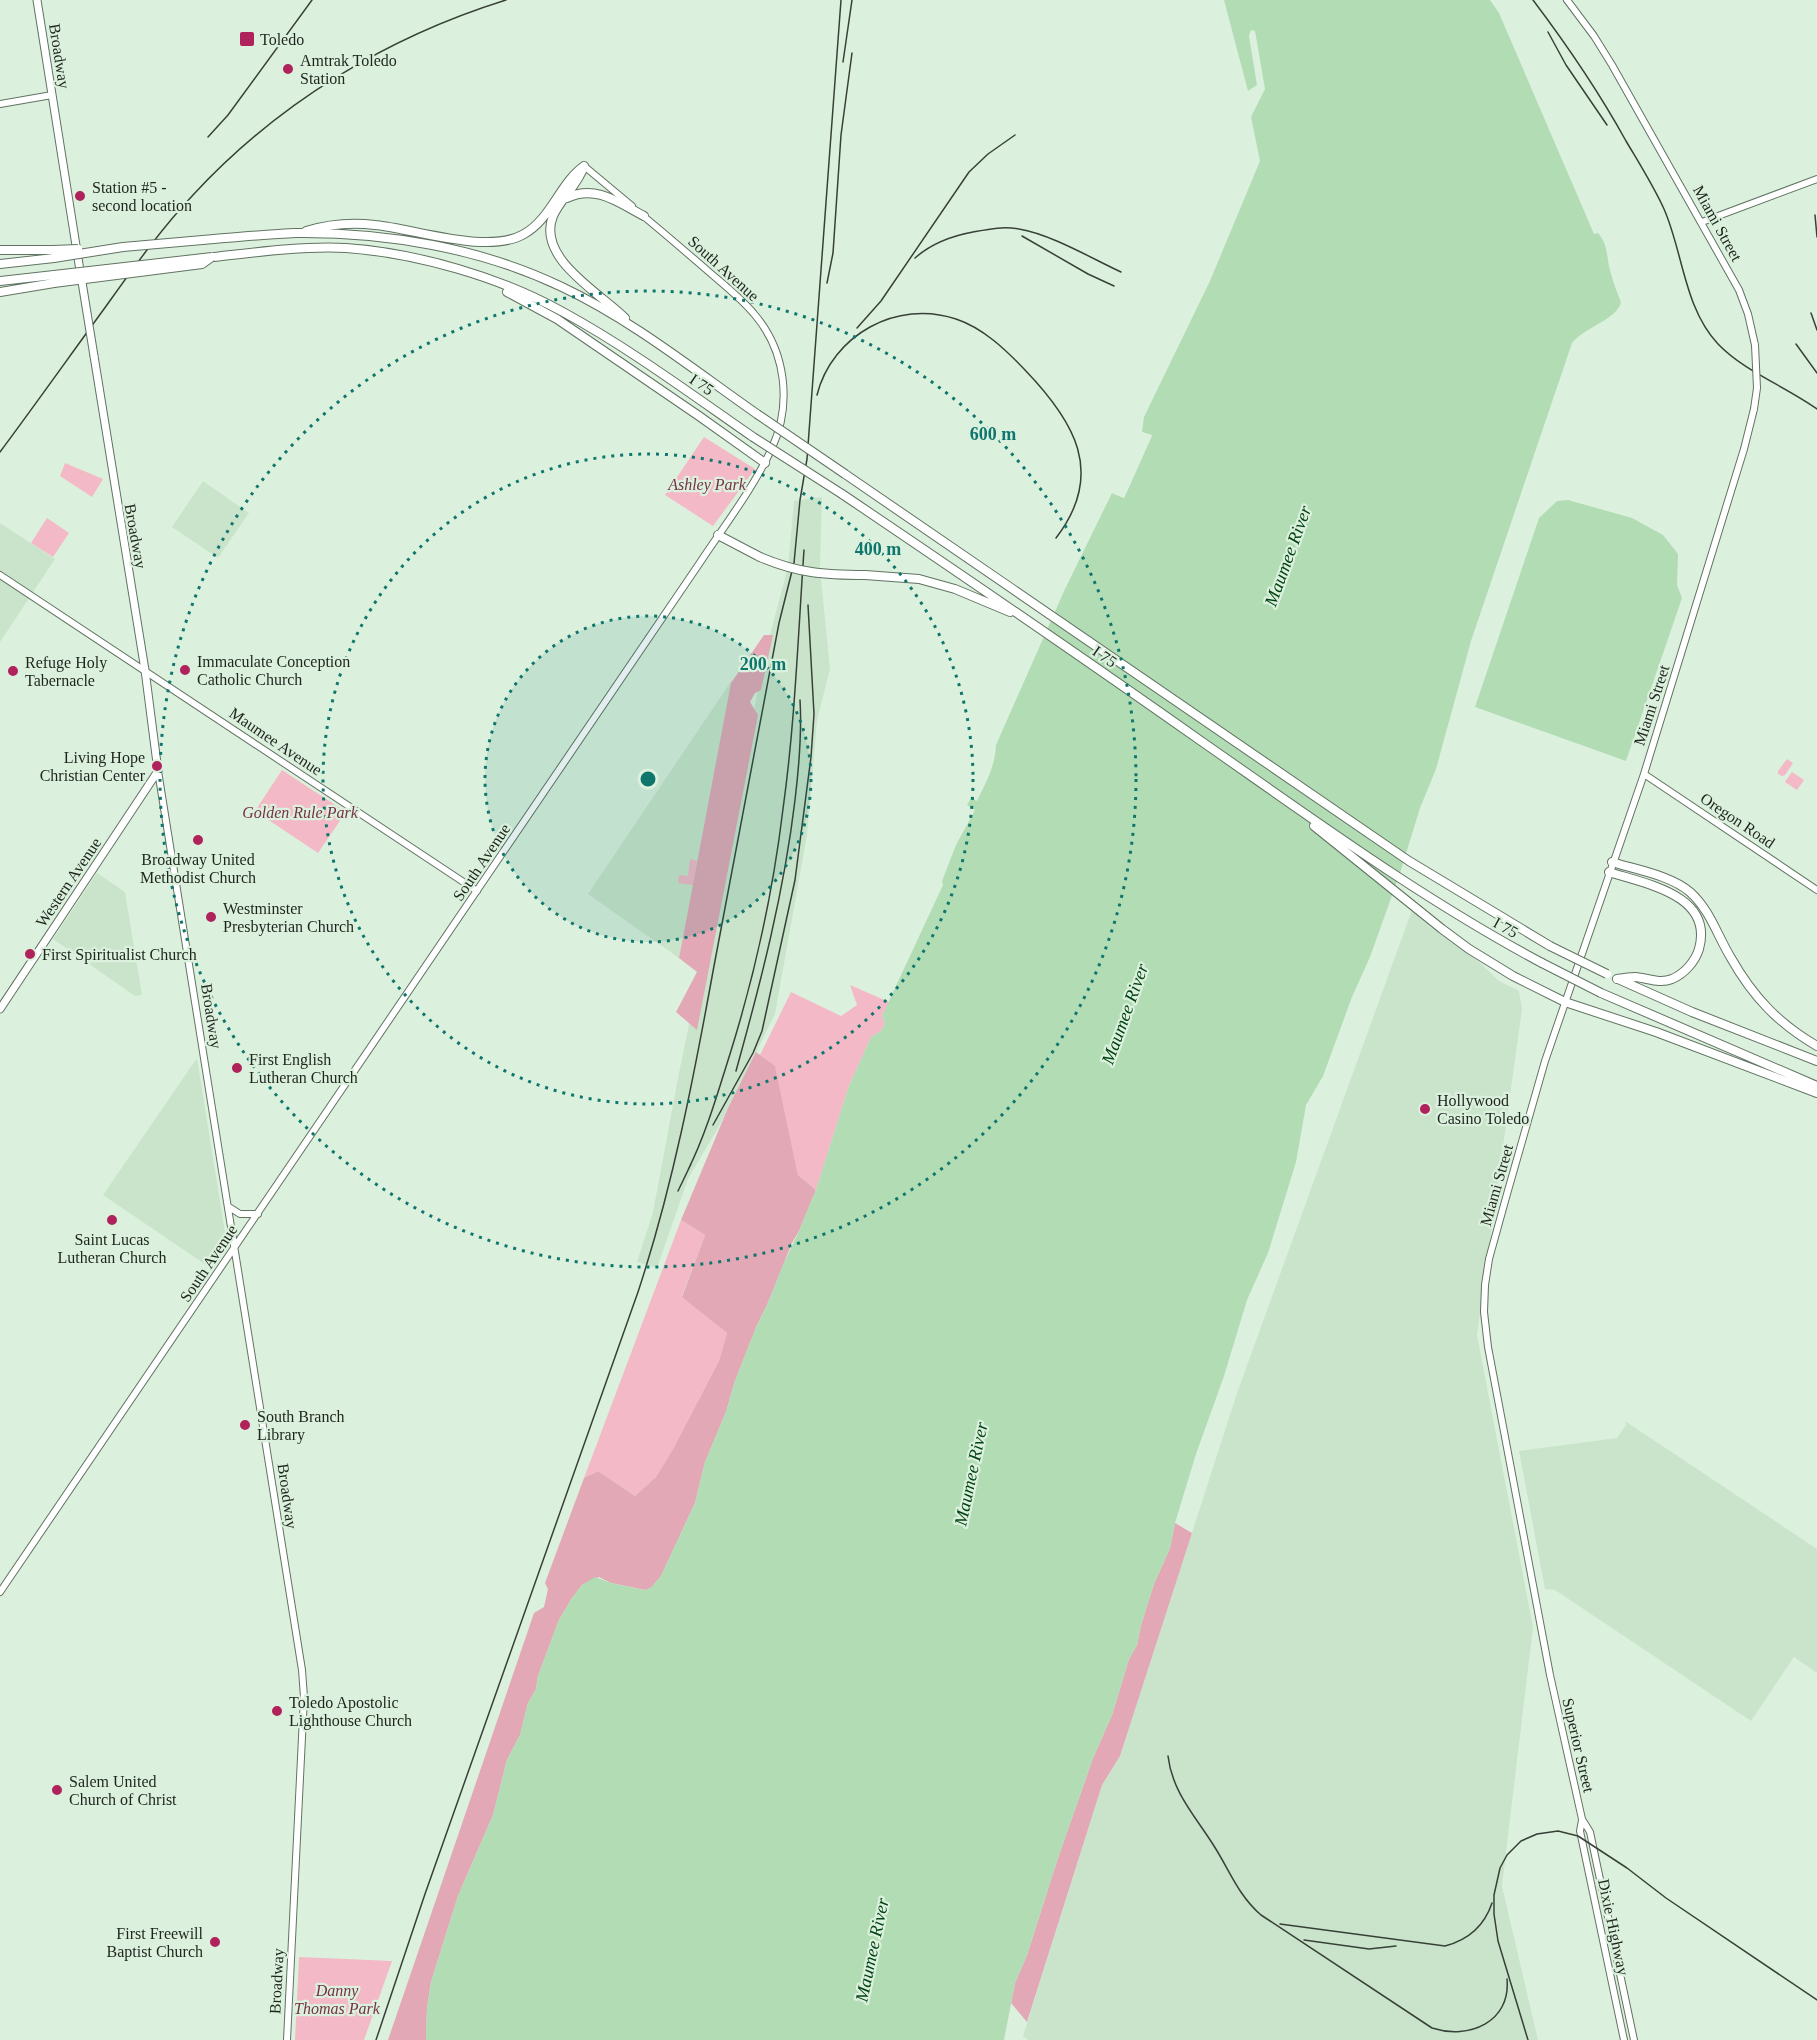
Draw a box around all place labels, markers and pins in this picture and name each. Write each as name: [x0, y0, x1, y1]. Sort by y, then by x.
marker: Toledo: [238, 30, 256, 48]
place label: Toledo: [260, 31, 304, 48]
place label: Amtrak Toledo Station: [300, 52, 397, 87]
marker: Amtrak Toledo Station: [281, 62, 295, 76]
place label: Station #5 - second location: [92, 179, 192, 214]
marker: Station #5 - second location: [73, 189, 87, 203]
place label: Immaculate Conception Catholic Church: [197, 653, 350, 688]
place label: Refuge Holy Tabernacle: [25, 654, 107, 689]
marker: Immaculate Conception Catholic Church: [178, 663, 192, 677]
marker: Refuge Holy Tabernacle: [6, 664, 20, 678]
place label: Living Hope Christian Center: [40, 749, 146, 784]
marker: Living Hope Christian Center: [150, 759, 164, 773]
centre of rings: [638, 769, 658, 789]
marker: Broadway United Methodist Church: [191, 833, 205, 847]
place label: Broadway United Methodist Church: [140, 851, 256, 886]
place label: Westminster Presbyterian Church: [223, 900, 354, 936]
marker: Westminster Presbyterian Church: [204, 910, 218, 924]
place label: First Spiritualist Church: [42, 946, 197, 964]
marker: First Spiritualist Church: [23, 947, 37, 961]
place label: First English Lutheran Church: [249, 1051, 358, 1086]
marker: First English Lutheran Church: [230, 1061, 244, 1075]
place label: Hollywood Casino Toledo: [1437, 1092, 1529, 1127]
marker: Hollywood Casino Toledo: [1418, 1102, 1432, 1116]
marker: Saint Lucas Lutheran Church: [105, 1213, 119, 1227]
place label: Saint Lucas Lutheran Church: [58, 1231, 166, 1266]
place label: South Branch Library: [257, 1408, 345, 1444]
marker: South Branch Library: [238, 1418, 252, 1432]
place label: Toledo Apostolic Lighthouse Church: [289, 1694, 412, 1730]
marker: Toledo Apostolic Lighthouse Church: [270, 1704, 284, 1718]
place label: Salem United Church of Christ: [69, 1773, 177, 1808]
marker: Salem United Church of Christ: [50, 1783, 64, 1797]
place label: First Freewill Baptist Church: [107, 1925, 204, 1961]
marker: First Freewill Baptist Church: [208, 1935, 222, 1949]

